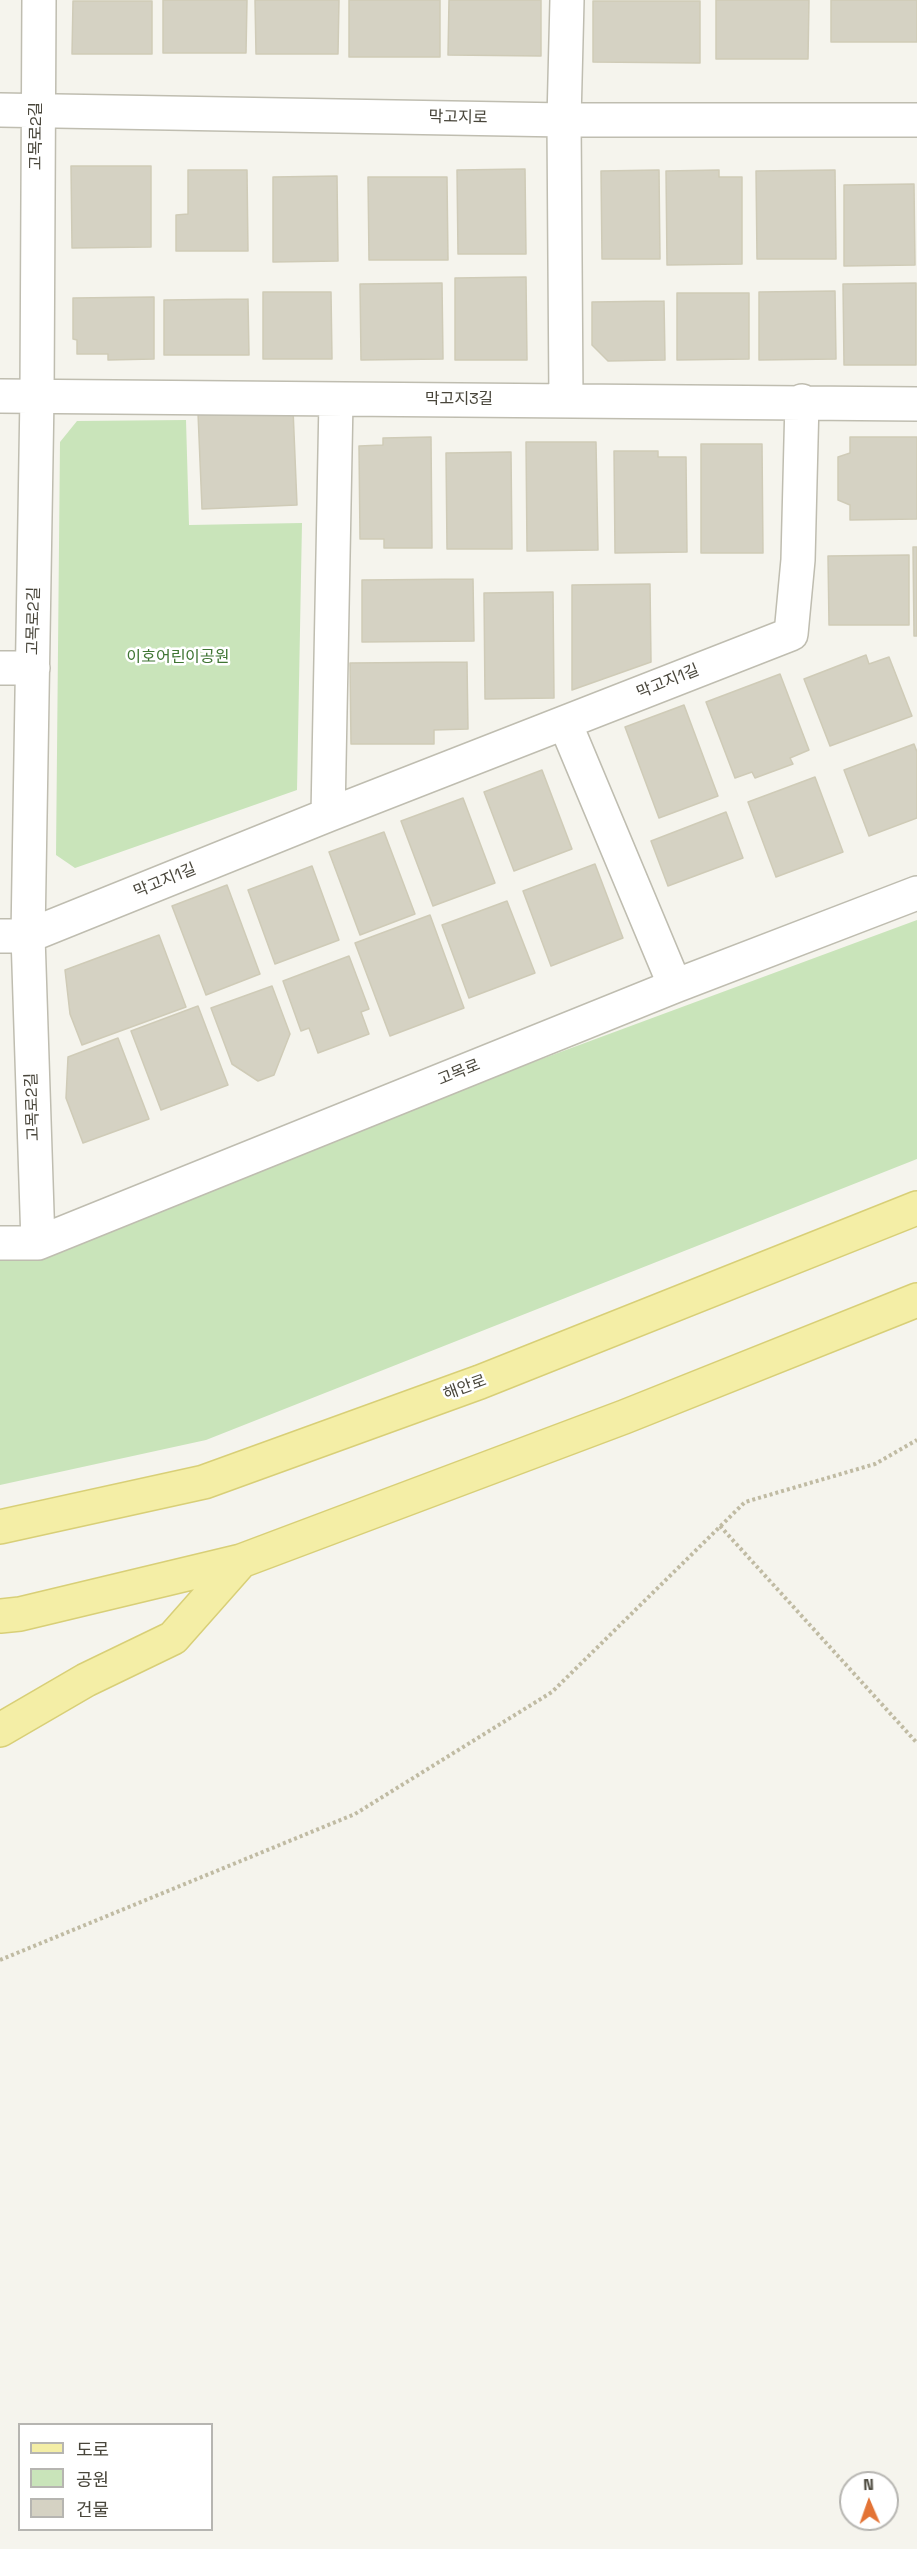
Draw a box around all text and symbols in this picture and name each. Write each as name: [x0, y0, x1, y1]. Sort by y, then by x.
street label: 고목로2길: [27, 102, 47, 170]
street label: 막고지로: [428, 108, 488, 128]
street label: 막고지3길: [425, 390, 493, 410]
street label: 고목로2길: [24, 587, 44, 655]
park label: 이호어린이공원: [126, 648, 230, 668]
street label: 막고지1길: [634, 661, 702, 703]
street label: 막고지1길: [131, 860, 199, 902]
street label: 고목로: [435, 1056, 483, 1090]
street label: 고목로2길: [22, 1072, 44, 1142]
street label: 해안로: [441, 1371, 489, 1405]
legend: [18, 2423, 213, 2531]
text: 도로: [76, 2438, 109, 2461]
text: 공원: [76, 2468, 109, 2491]
north arrow: [839, 2471, 899, 2531]
text: N: [863, 2474, 874, 2495]
text: 건물: [76, 2498, 109, 2521]

